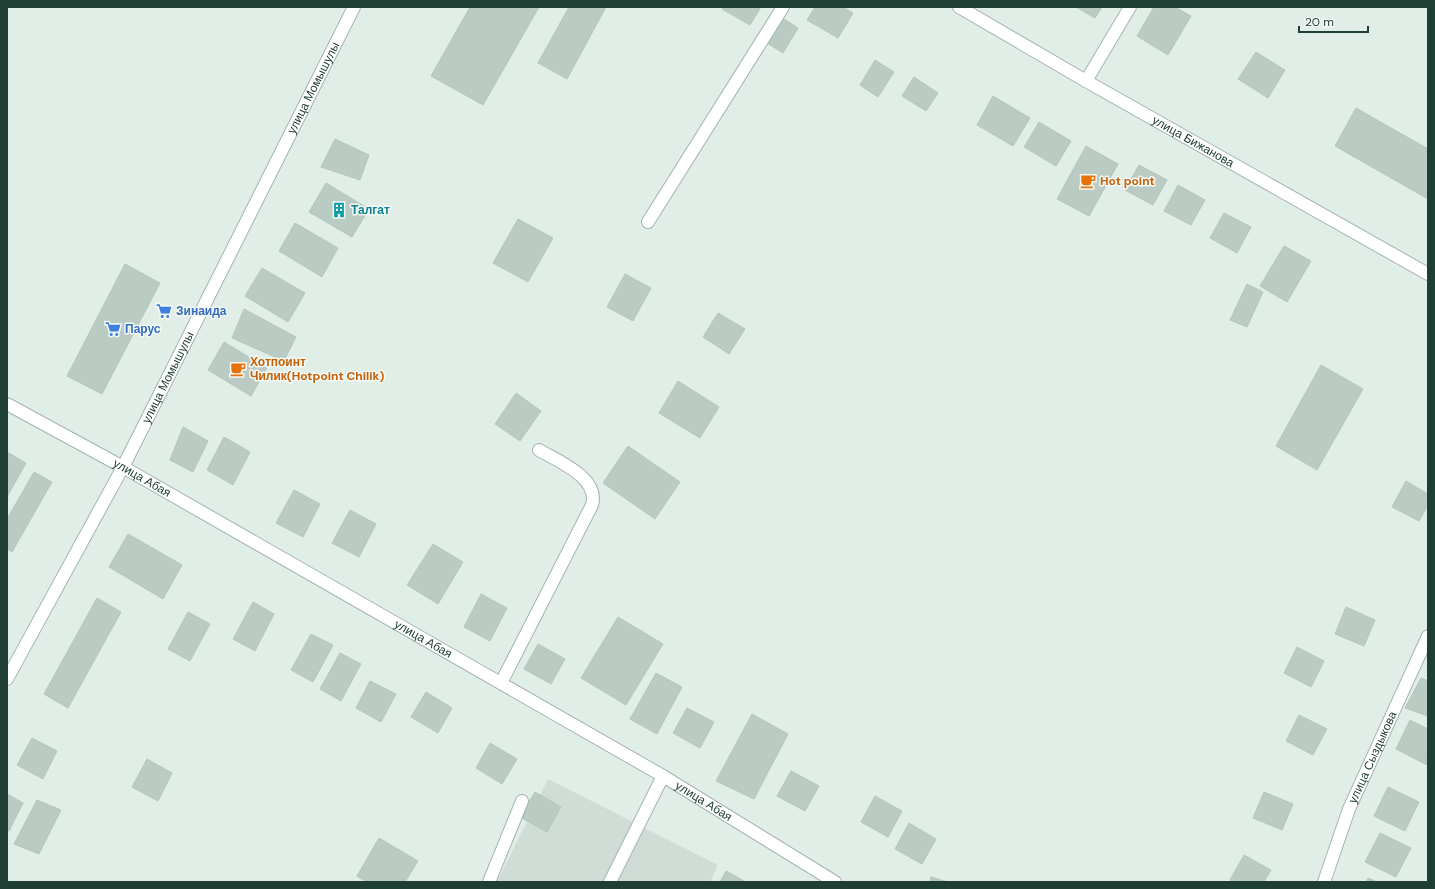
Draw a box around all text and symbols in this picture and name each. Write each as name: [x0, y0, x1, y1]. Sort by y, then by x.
scale bar: [1299, 8, 1368, 34]
text: 20 m: [1305, 14, 1334, 30]
street label: улица Момышулы: [284, 39, 343, 136]
street label: улица Бижанова: [1149, 112, 1237, 171]
cafe icon: Hot point: [1079, 172, 1097, 190]
place label: Hot point: [1100, 173, 1155, 189]
building icon: Талгат: [330, 201, 348, 219]
place label: Талгат: [351, 202, 390, 218]
supermarket icon: Зинаида: [155, 302, 173, 320]
place label: Зинаида: [176, 303, 227, 319]
supermarket icon: Парус: [104, 320, 122, 338]
place label: Парус: [125, 321, 161, 337]
street label: улица Момышулы: [138, 329, 198, 426]
place label: Хотпоинт Чилик(Hotpoint Chilik): [250, 354, 384, 384]
cafe icon: Хотпоинт Чилик(Hotpoint Chilik): [229, 360, 247, 378]
street label: улица Абая: [110, 455, 174, 501]
street label: улица Абая: [392, 616, 455, 662]
street label: улица Сыздыкова: [1345, 708, 1401, 806]
street label: улица Абая: [672, 777, 735, 825]

